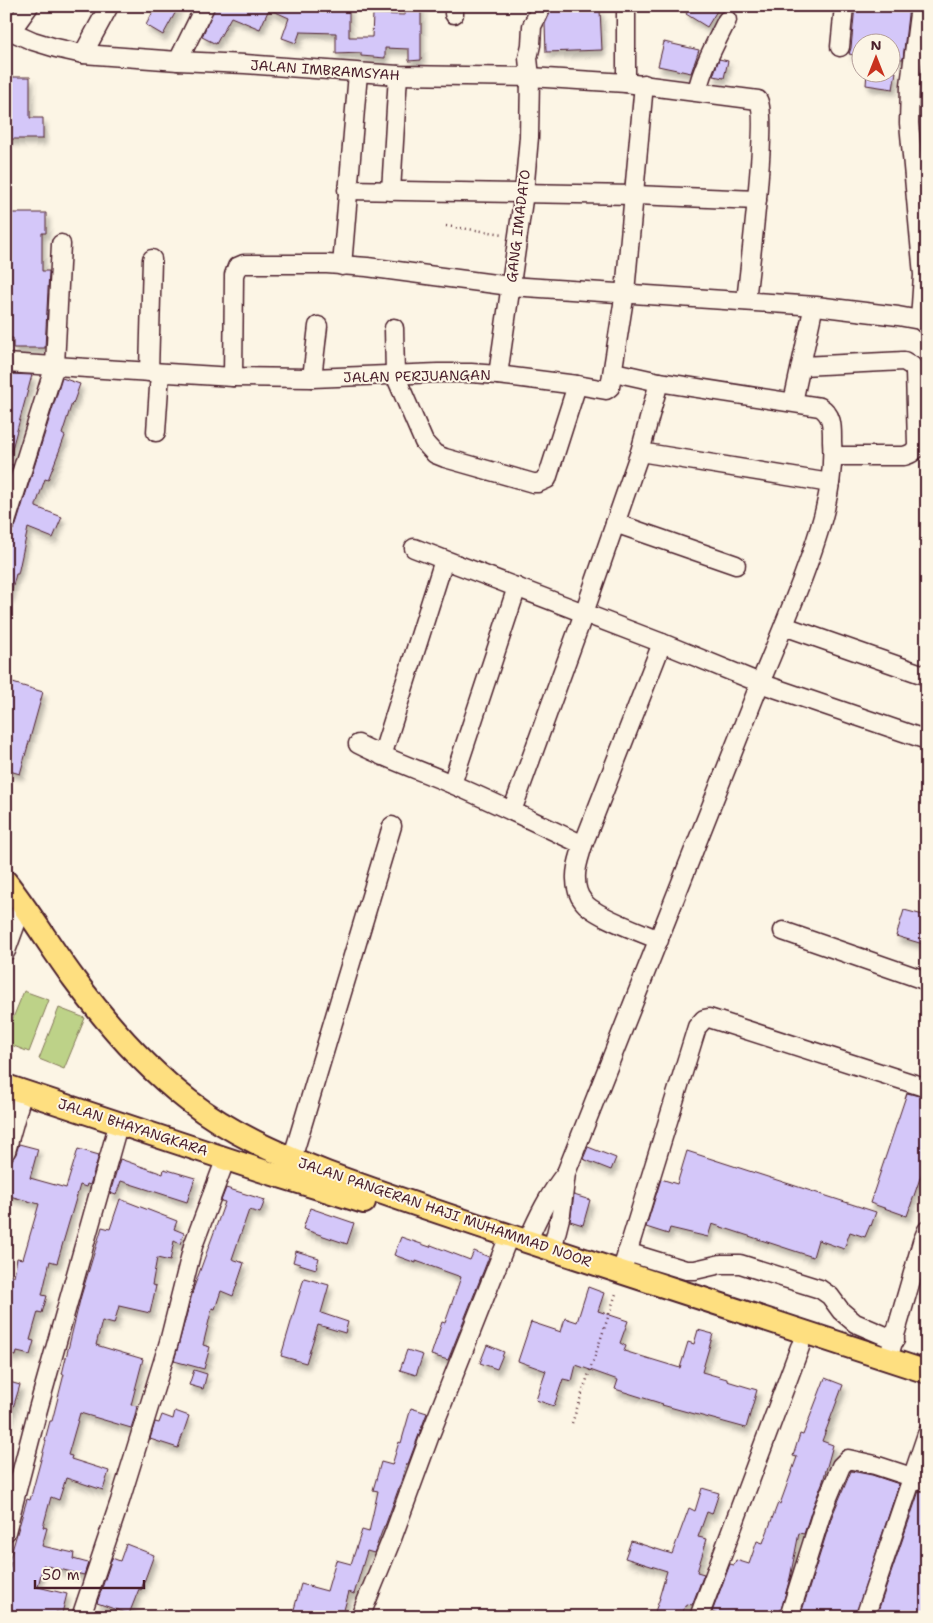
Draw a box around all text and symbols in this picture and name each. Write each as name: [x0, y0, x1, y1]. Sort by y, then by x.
north arrow: [850, 32, 900, 82]
text: N: [870, 36, 882, 54]
street label: JALAN IMBRAMSYAH: [250, 56, 400, 84]
street label: GANG IMADATO: [502, 169, 534, 283]
street label: JALAN PERJUANGAN: [343, 366, 491, 386]
street label: JALAN BHAYANGKARA: [56, 1094, 210, 1160]
street label: JALAN PANGERAN HAJI MUHAMMAD NOOR: [296, 1153, 594, 1271]
scale bar: [35, 1558, 144, 1590]
text: 50 m: [42, 1565, 80, 1585]

